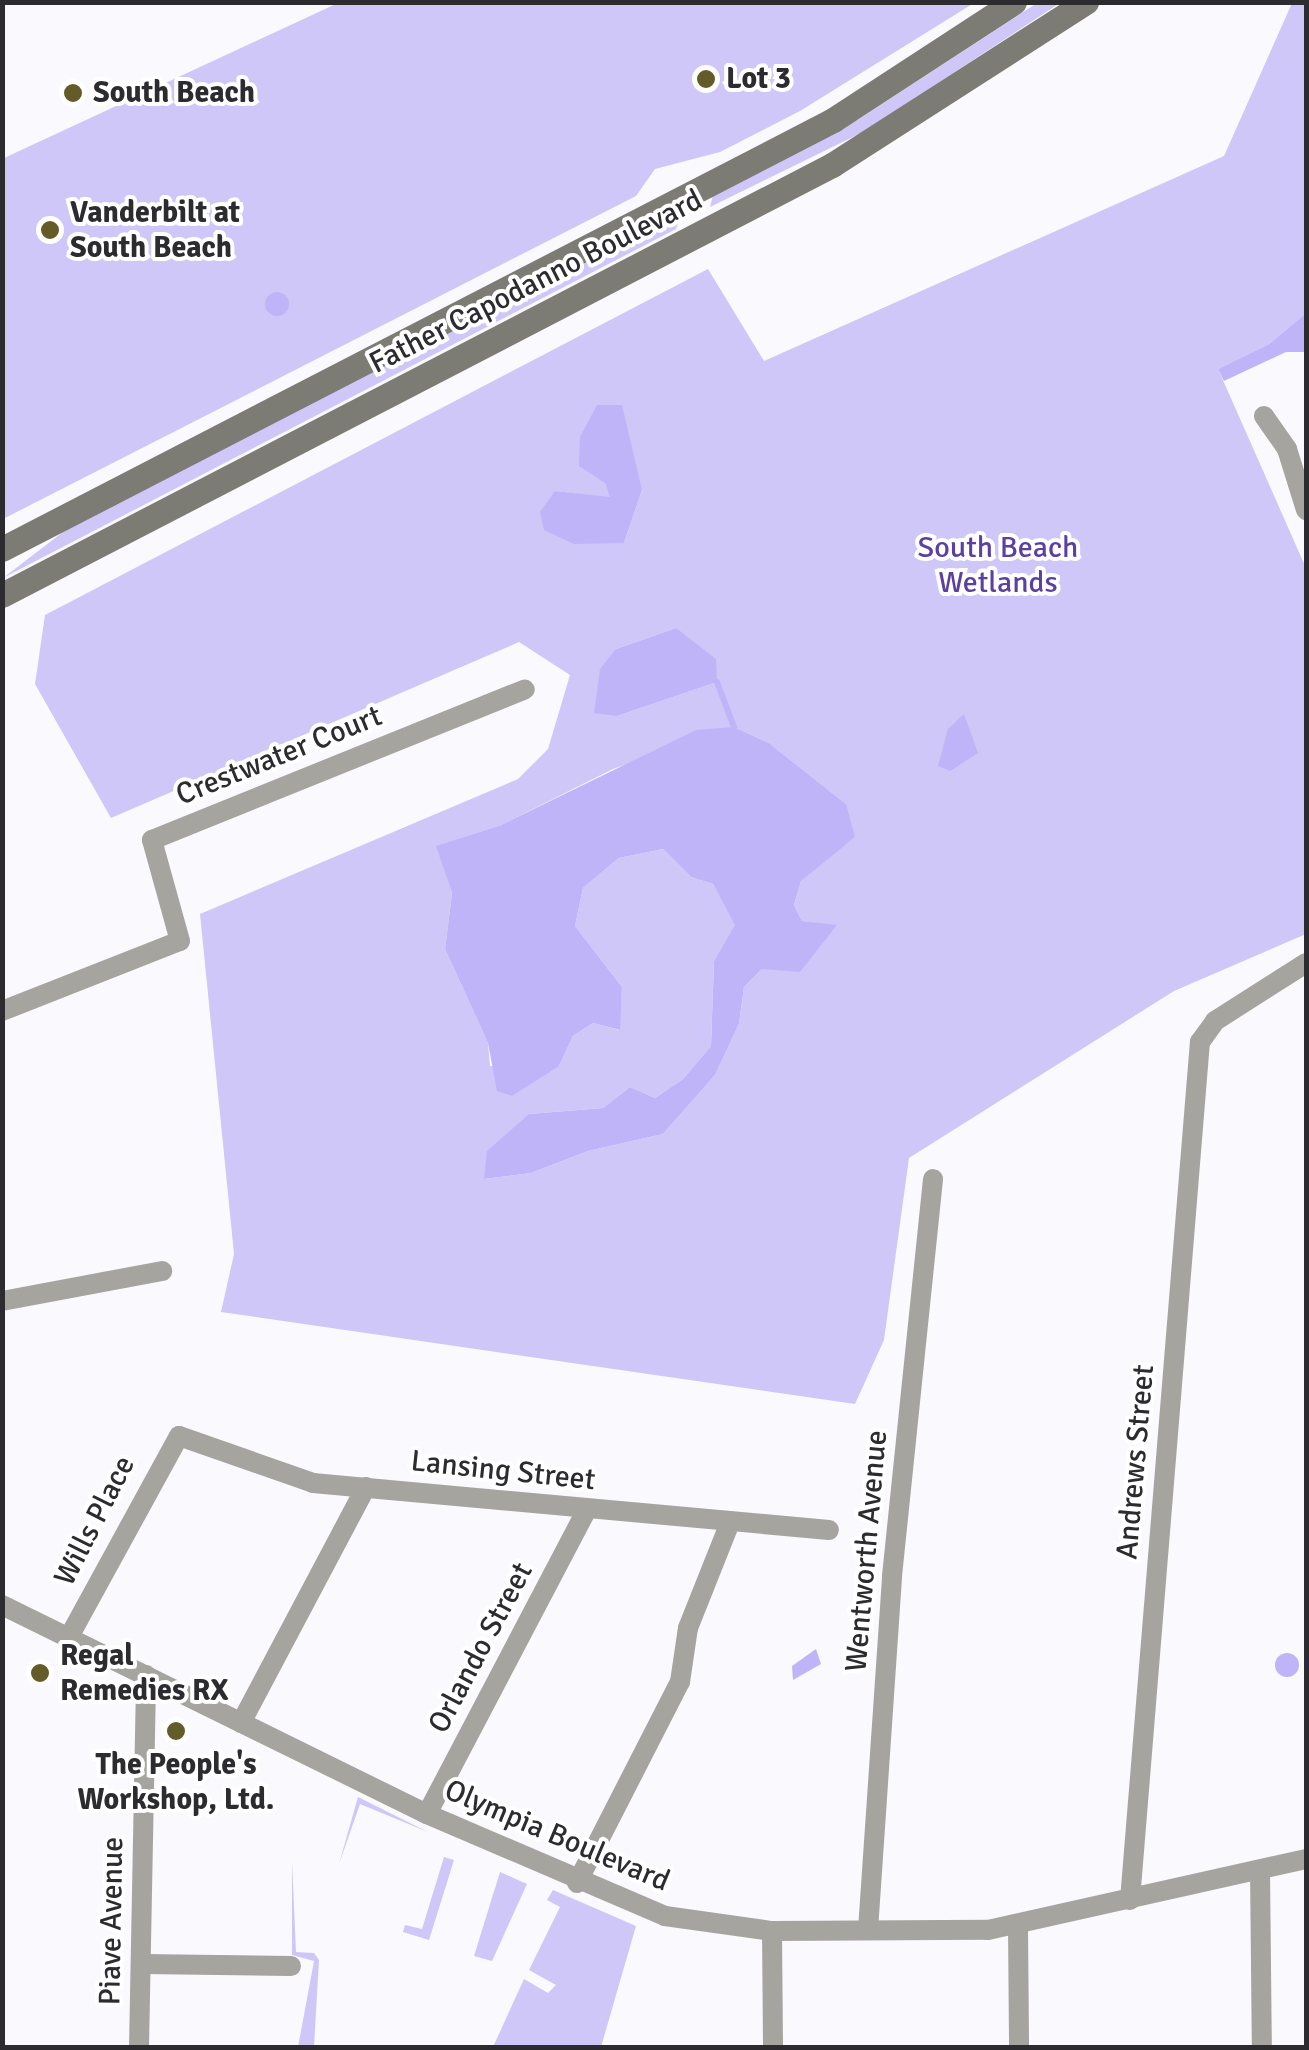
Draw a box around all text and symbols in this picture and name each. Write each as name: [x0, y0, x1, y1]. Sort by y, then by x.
place label: Lot 3: [726, 61, 791, 97]
marker: Lot 3: [695, 68, 717, 90]
place label: South Beach: [93, 75, 255, 111]
marker: South Beach: [62, 82, 84, 104]
street label: Father Capodanno Boulevard: [364, 182, 708, 382]
place label: Vanderbilt at South Beach: [70, 195, 240, 266]
marker: Vanderbilt at South Beach: [39, 219, 61, 241]
park label: South Beach Wetlands: [918, 530, 1078, 600]
street label: Crestwater Court: [171, 698, 387, 814]
street label: Andrews Street: [1110, 1363, 1162, 1561]
street label: Wentworth Avenue: [839, 1429, 895, 1673]
street label: Lansing Street: [409, 1443, 597, 1499]
street label: Wills Place: [47, 1450, 143, 1592]
street label: Orlando Street: [421, 1557, 541, 1739]
place label: Regal Remedies RX: [60, 1638, 229, 1708]
marker: Regal Remedies RX: [29, 1662, 51, 1684]
marker: The People's Workshop, Ltd.: [165, 1720, 187, 1742]
place label: The People's Workshop, Ltd.: [78, 1747, 274, 1818]
street label: Olympia Boulevard: [439, 1772, 675, 1900]
street label: Piave Avenue: [93, 1836, 131, 2006]

